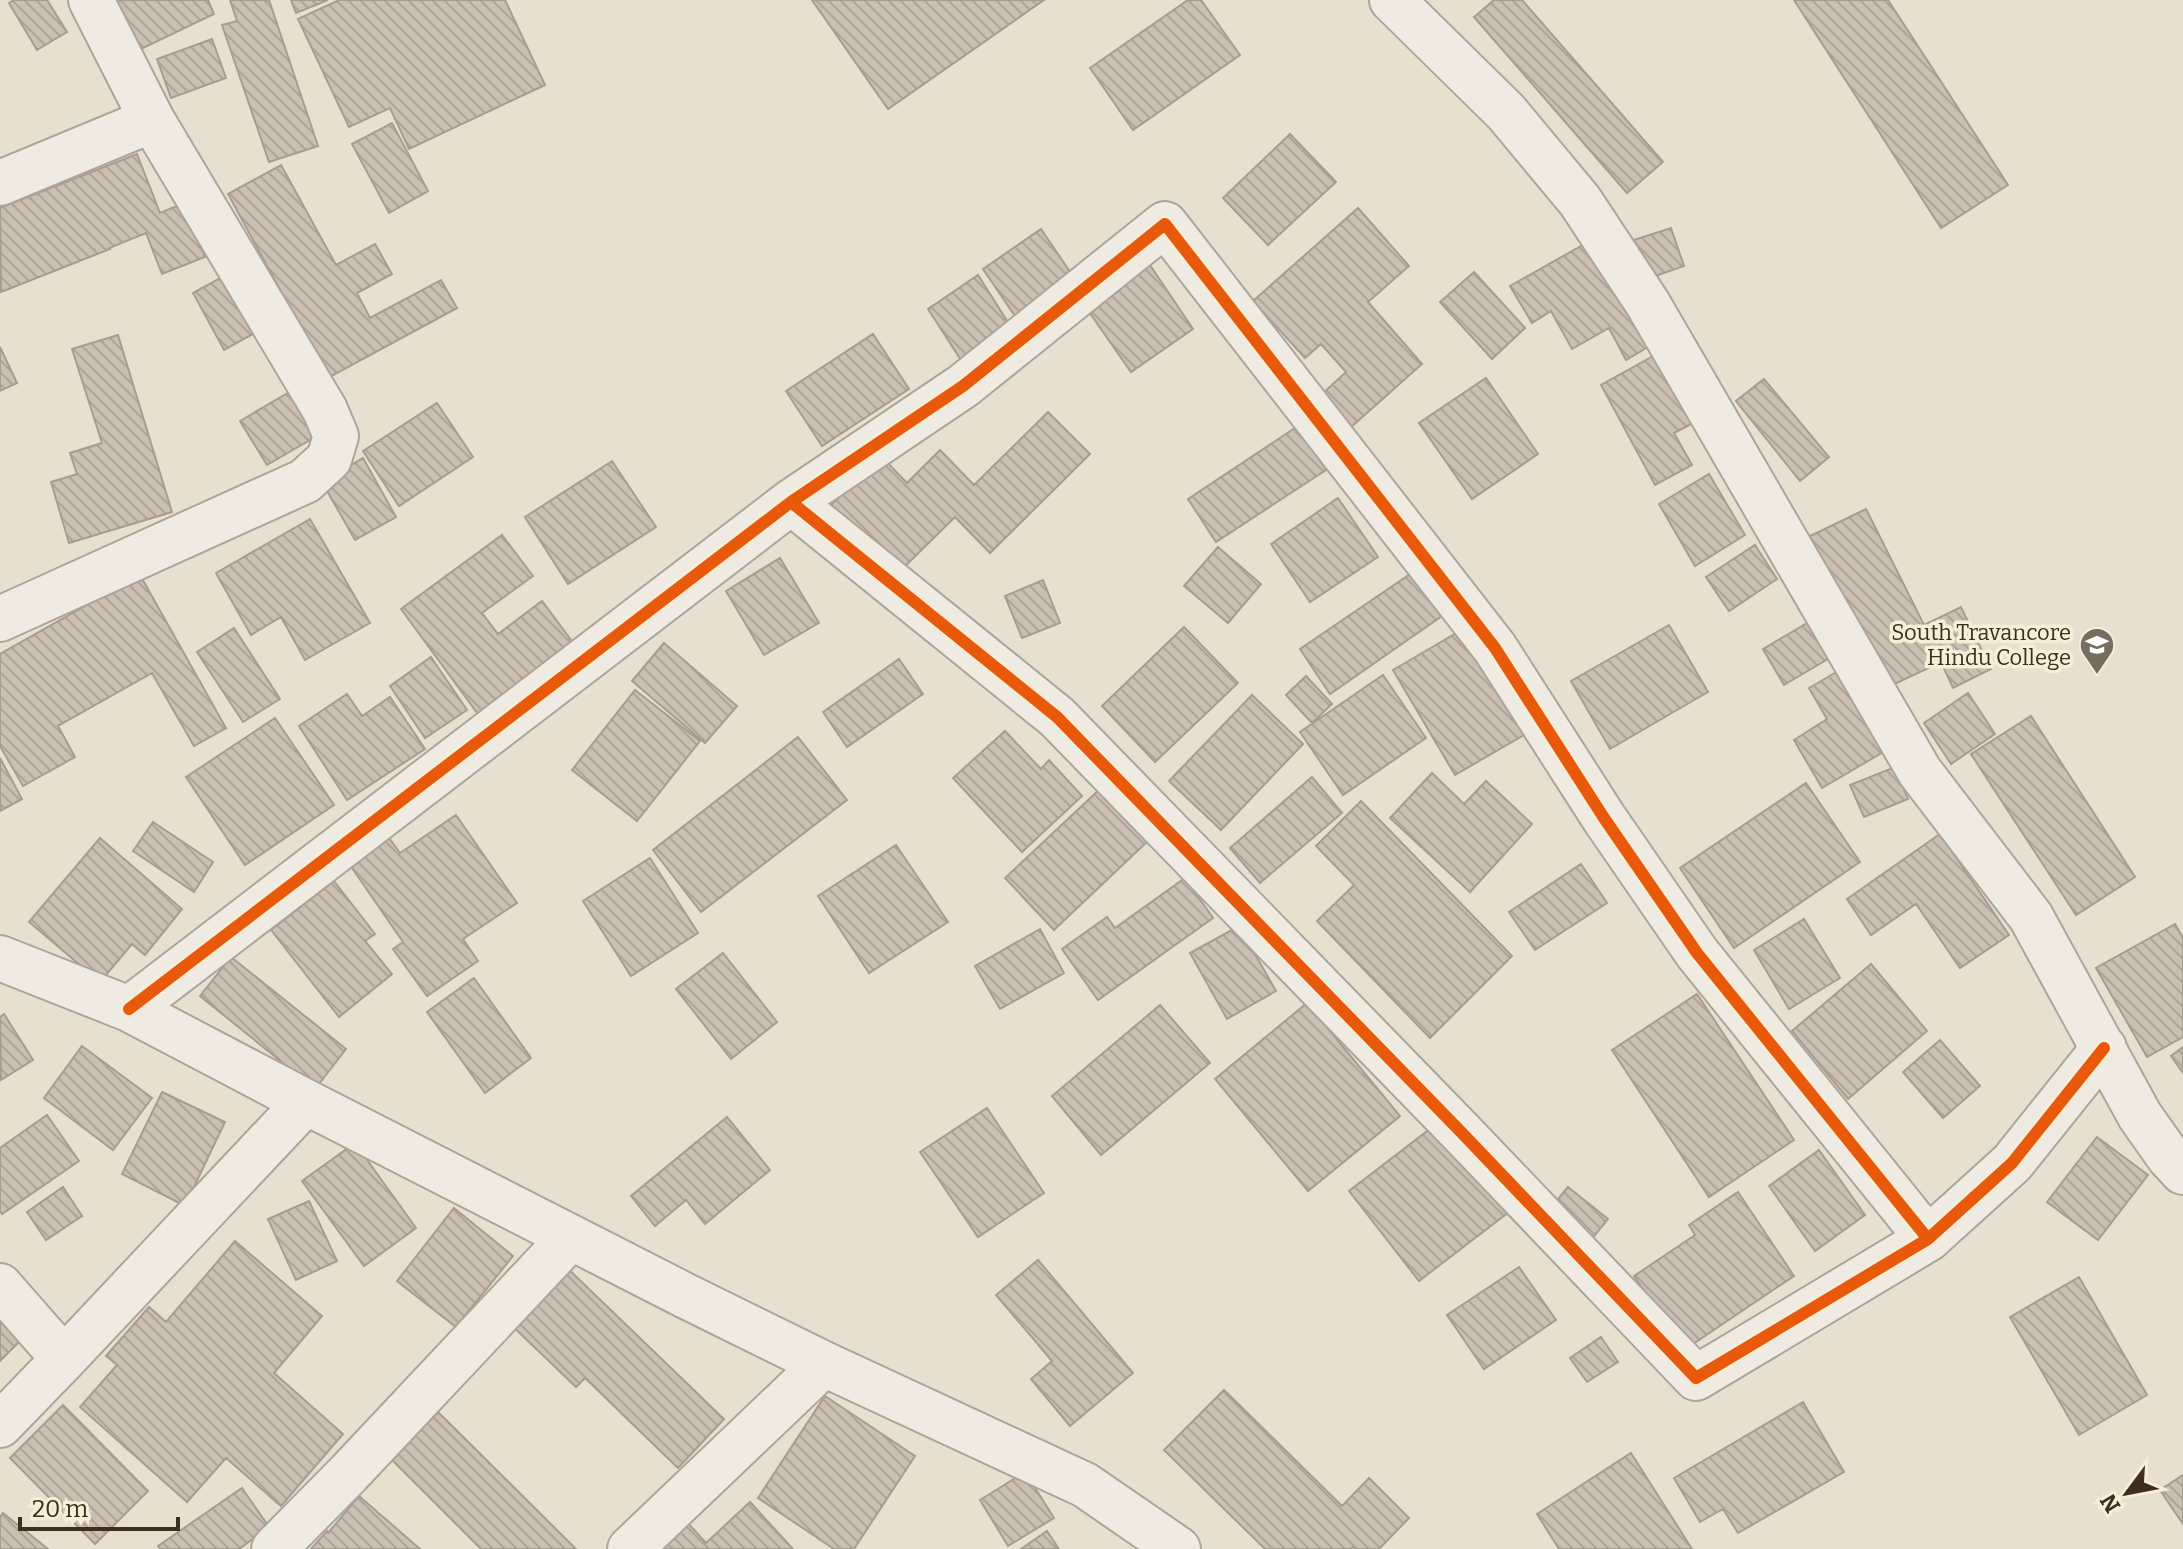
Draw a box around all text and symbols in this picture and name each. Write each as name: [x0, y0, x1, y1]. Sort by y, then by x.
place label: South Travancore Hindu College: [1891, 619, 2071, 671]
school or university icon: South Travancore Hindu College: [2078, 626, 2116, 676]
north arrow: [2087, 1453, 2167, 1533]
scale bar: [20, 1481, 178, 1531]
text: N: [2095, 1489, 2126, 1518]
text: 20 m: [32, 1495, 88, 1523]

